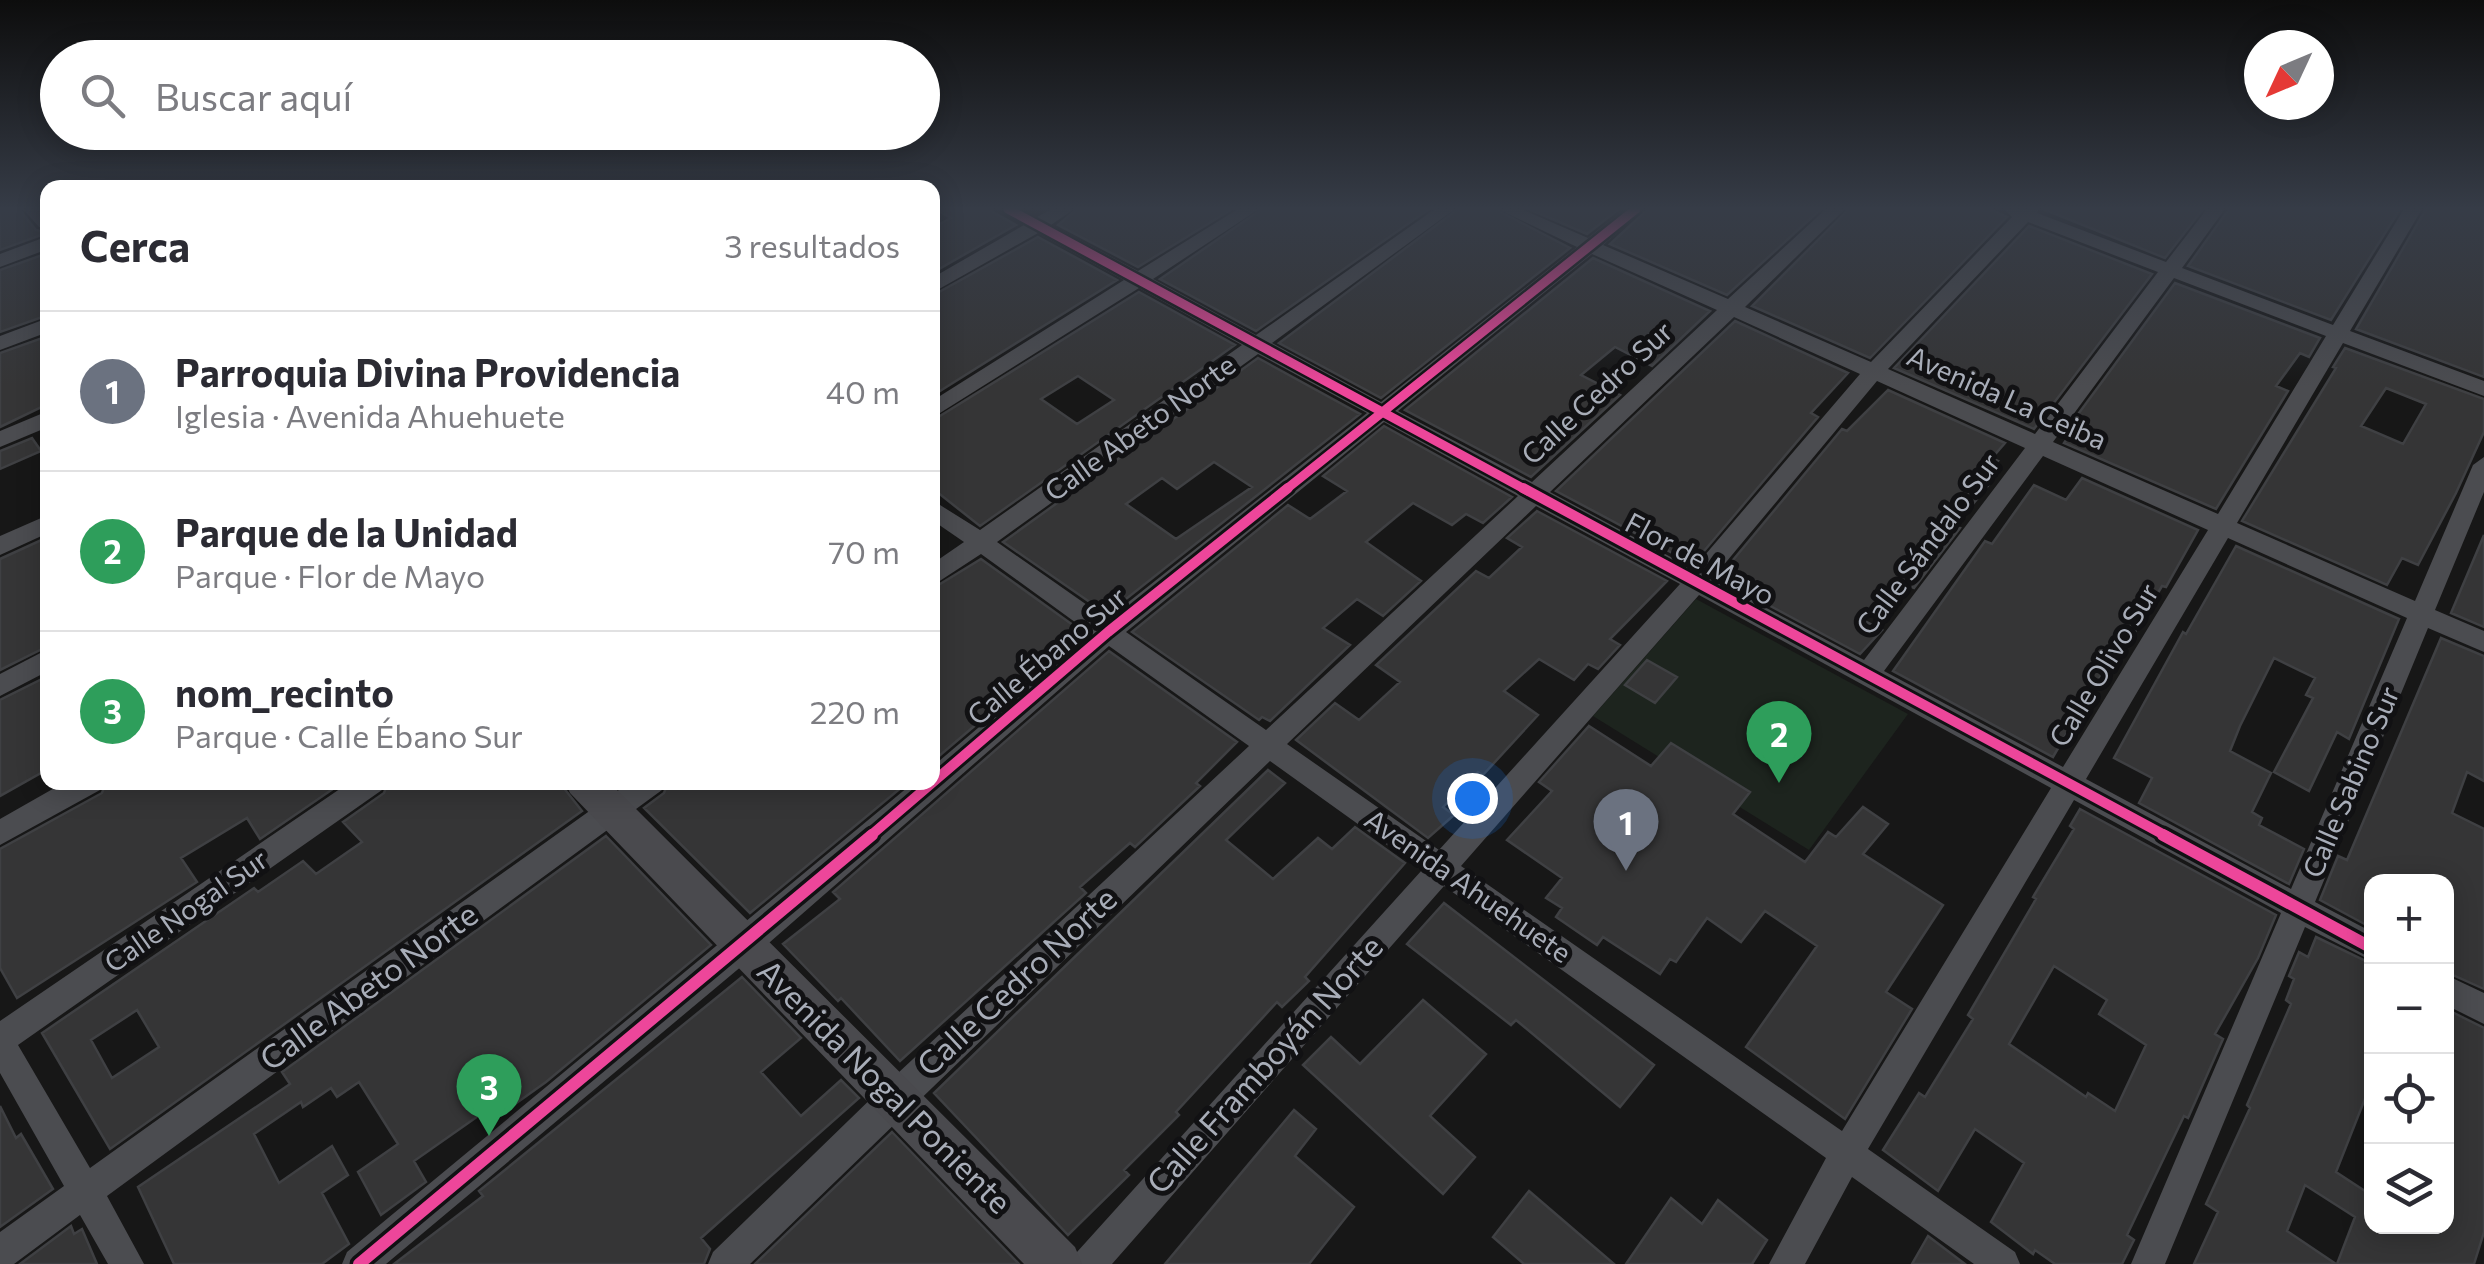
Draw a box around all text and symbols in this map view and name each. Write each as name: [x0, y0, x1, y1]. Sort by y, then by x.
north arrow: [2244, 30, 2334, 120]
search box: [40, 40, 940, 150]
icon: search: [75, 68, 130, 123]
text: Buscar aquí: [155, 72, 352, 119]
text: Cerca: [80, 219, 190, 271]
text: 3 resultados: [724, 225, 900, 265]
street label: Calle Cedro Sur: [1514, 314, 1679, 471]
street label: Avenida La Ceiba: [1902, 338, 2112, 456]
street label: Calle Abeto Norte: [1038, 347, 1241, 508]
text: Parroquia Divina Providencia: [175, 348, 680, 395]
text: 1: [105, 371, 120, 411]
text: 40 m: [826, 371, 900, 411]
text: Iglesia · Avenida Ahuehuete: [175, 395, 565, 435]
street label: Calle Sándalo Sur: [1848, 446, 2007, 641]
street label: Flor de Mayo: [1620, 505, 1781, 612]
text: Parque de la Unidad: [175, 508, 518, 555]
text: 2: [103, 531, 122, 571]
text: 70 m: [828, 531, 900, 571]
text: Parque · Flor de Mayo: [175, 555, 485, 595]
street label: Calle Olivo Sur: [2041, 577, 2165, 752]
street label: Calle Ébano Sur: [960, 579, 1133, 732]
text: nom_recinto: [175, 668, 394, 715]
street label: Calle Sabino Sur: [2295, 681, 2406, 882]
text: 3: [103, 691, 122, 731]
text: 220 m: [810, 691, 900, 731]
pin: 2: [1746, 700, 1812, 783]
text: Parque · Calle Ébano Sur: [175, 715, 523, 755]
your location: [1447, 773, 1498, 824]
pin: 1: [1594, 788, 1658, 871]
street label: Avenida Ahuehuete: [1359, 801, 1578, 969]
street label: Calle Nogal Sur: [97, 841, 274, 979]
map controls: [2364, 874, 2454, 1234]
button: +: [2364, 874, 2454, 964]
street label: Calle Cedro Norte: [907, 878, 1124, 1083]
street label: Calle Abeto Norte: [251, 893, 485, 1078]
street label: Calle Framboyán Norte: [1137, 926, 1390, 1201]
street label: Avenida Nogal Poniente: [750, 950, 1021, 1221]
button: −: [2364, 964, 2454, 1054]
pin: 3: [456, 1054, 522, 1136]
button: locate: [2364, 1054, 2454, 1144]
button: layers: [2364, 1144, 2454, 1234]

